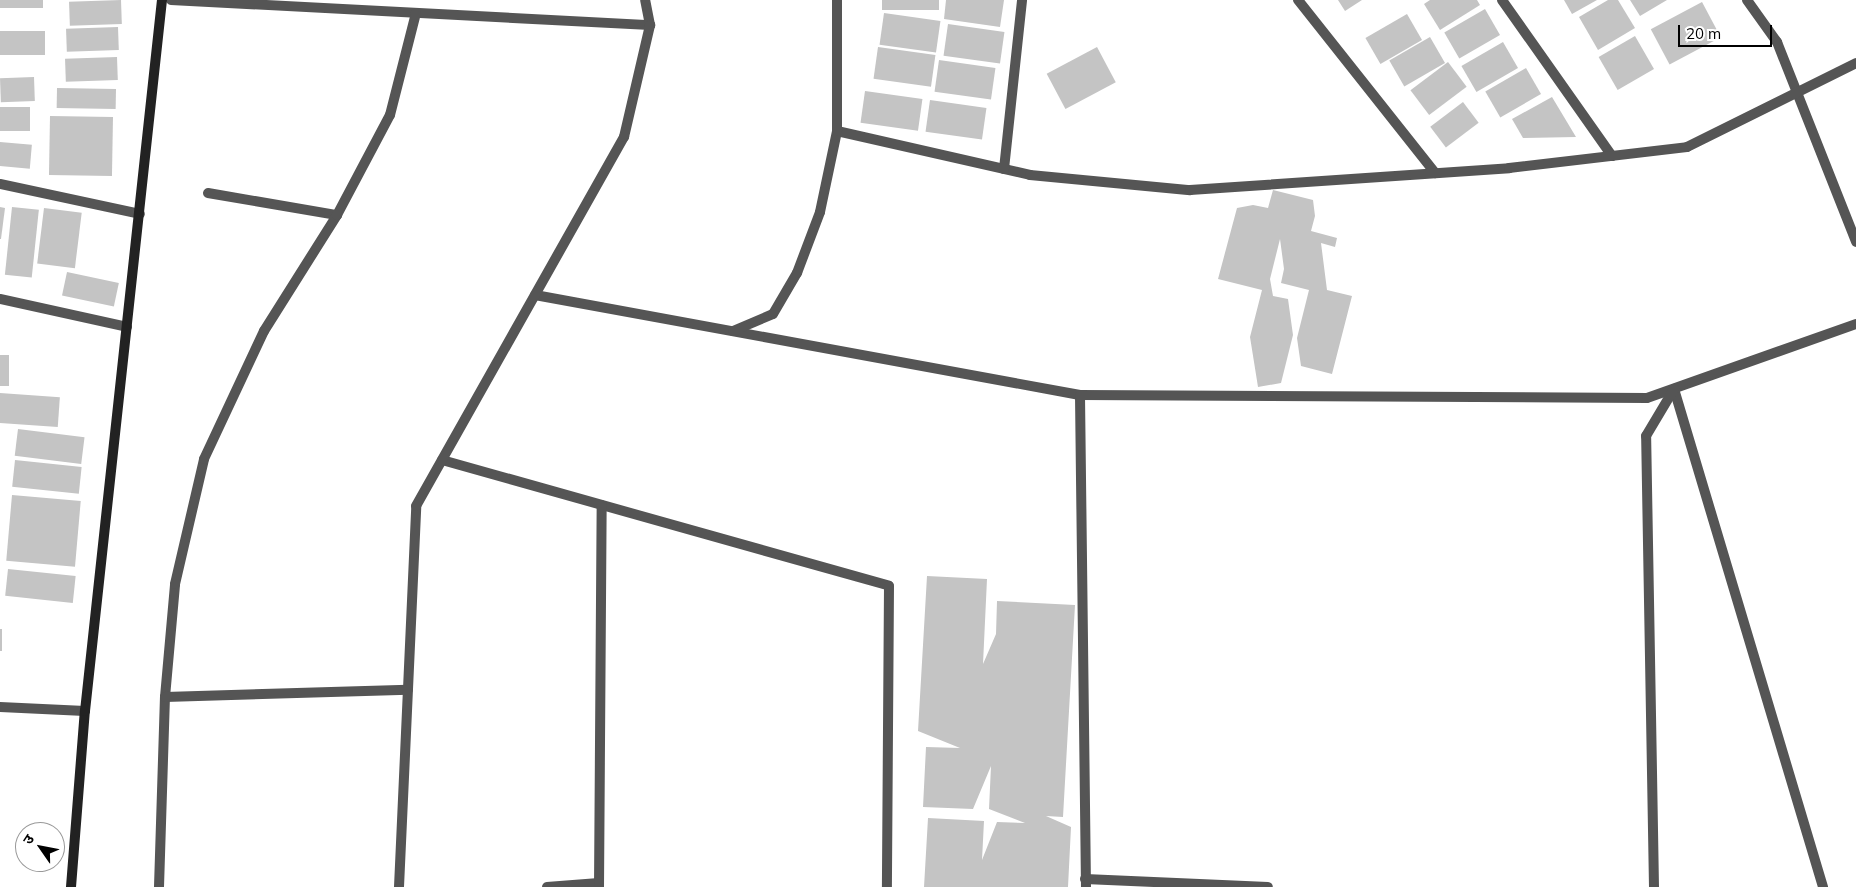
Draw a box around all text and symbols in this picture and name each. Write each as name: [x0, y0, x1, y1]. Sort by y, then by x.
scale bar: [1681, 15, 1775, 47]
text: 20 m: [1686, 24, 1721, 43]
north arrow: [15, 822, 65, 872]
text: उ: [18, 831, 38, 848]

